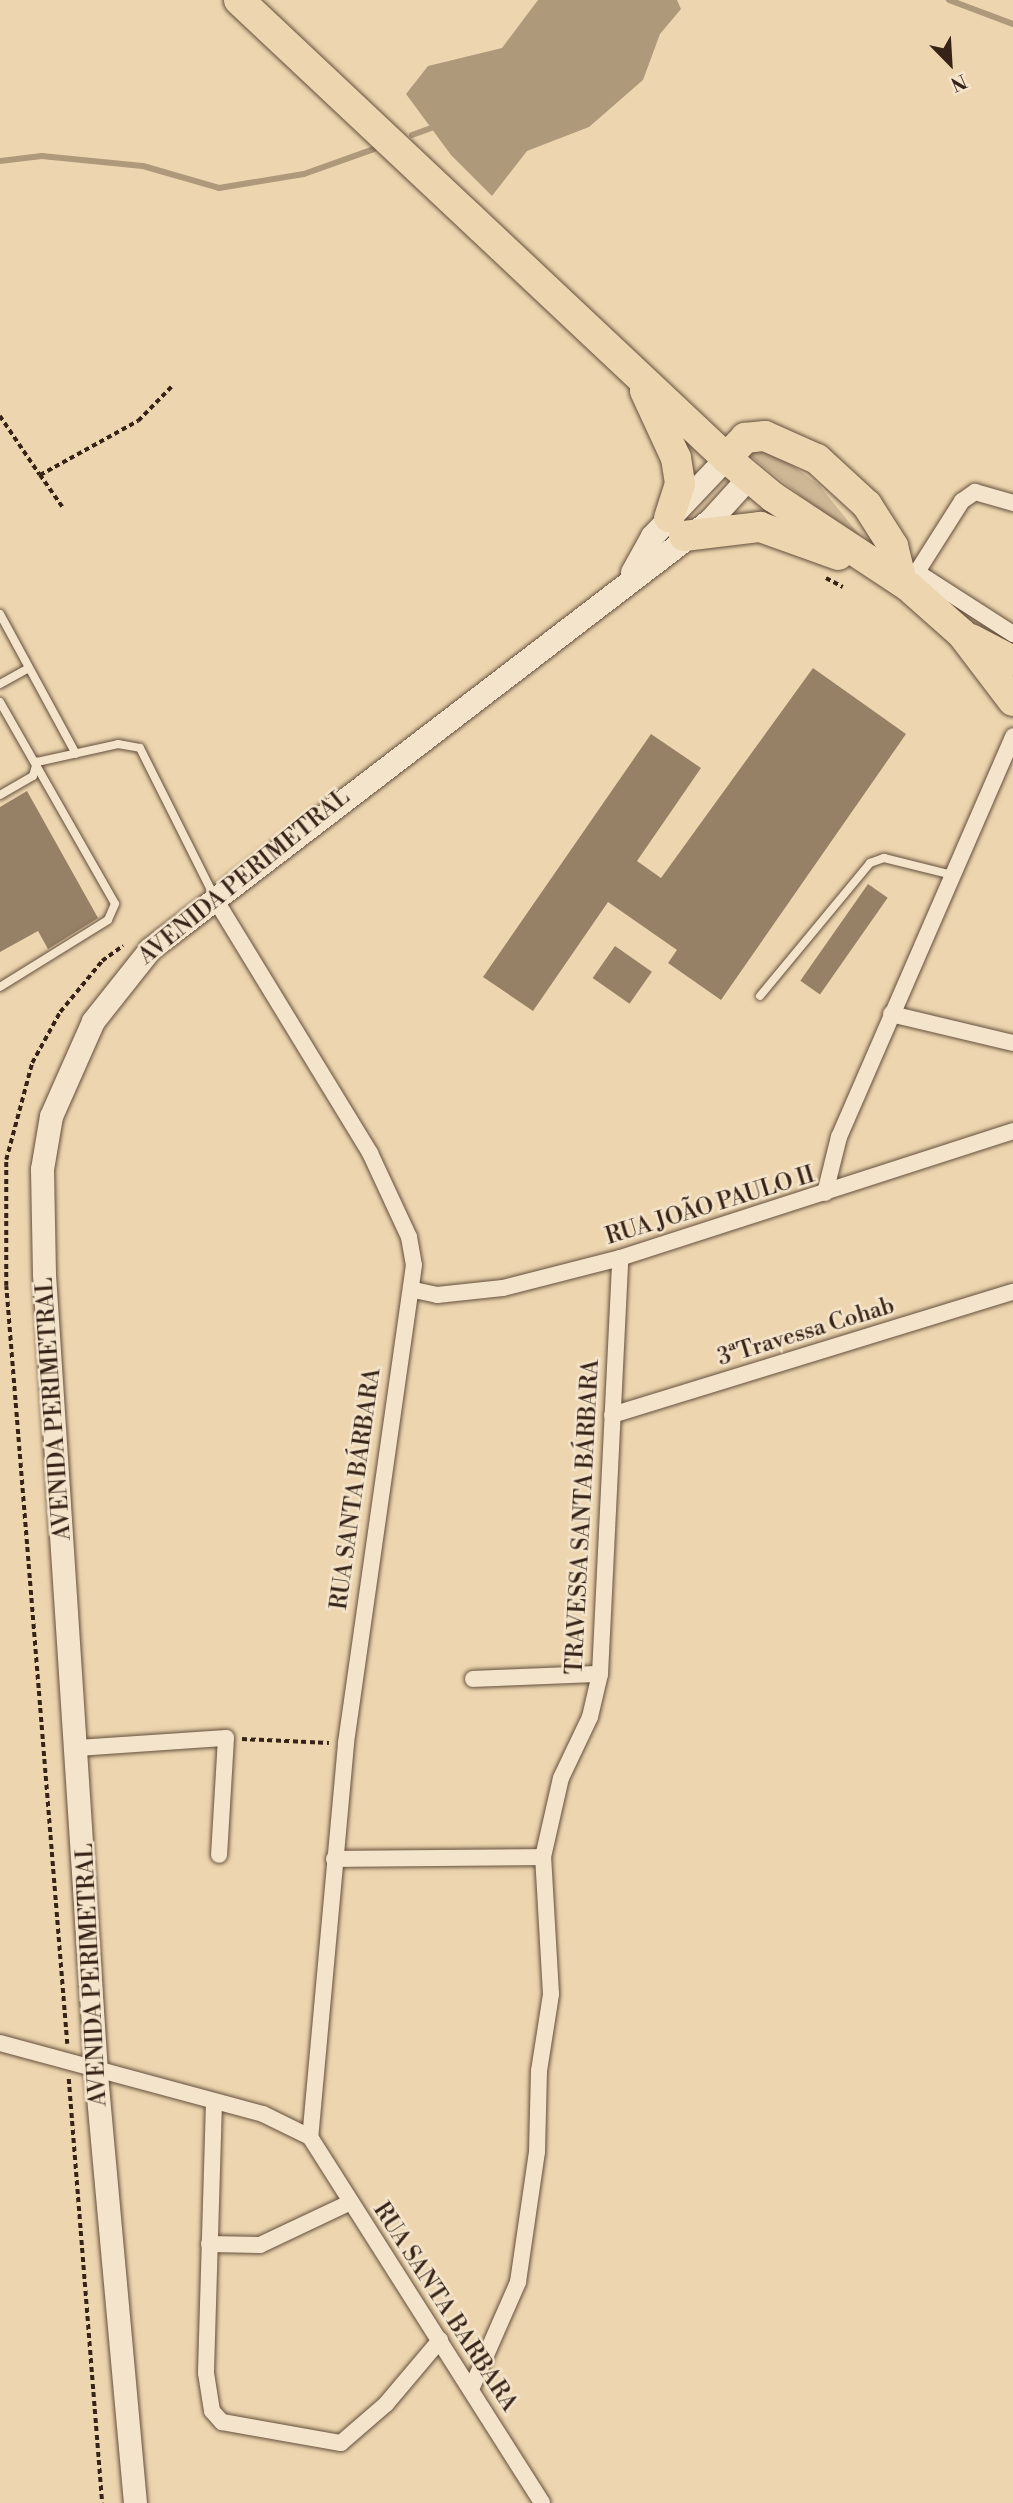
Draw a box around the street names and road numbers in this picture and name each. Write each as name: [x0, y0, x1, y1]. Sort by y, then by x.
street label: AVENIDA PERIMETRAL: [133, 783, 355, 971]
street label: RUA JOÃO PAULO II: [602, 1161, 818, 1251]
street label: AVENIDA PERIMETRAL: [31, 1277, 77, 1541]
street label: 3ªTravessa Cohab: [714, 1292, 898, 1372]
street label: TRAVESSA SANTA BÁRBARA: [561, 1359, 605, 1675]
street label: RUA SANTA BÁRBARA: [325, 1366, 387, 1612]
street label: AVENIDA PERIMETRAL: [71, 1843, 113, 2107]
street label: RUA SANTA BARBARA: [367, 2197, 523, 2417]

